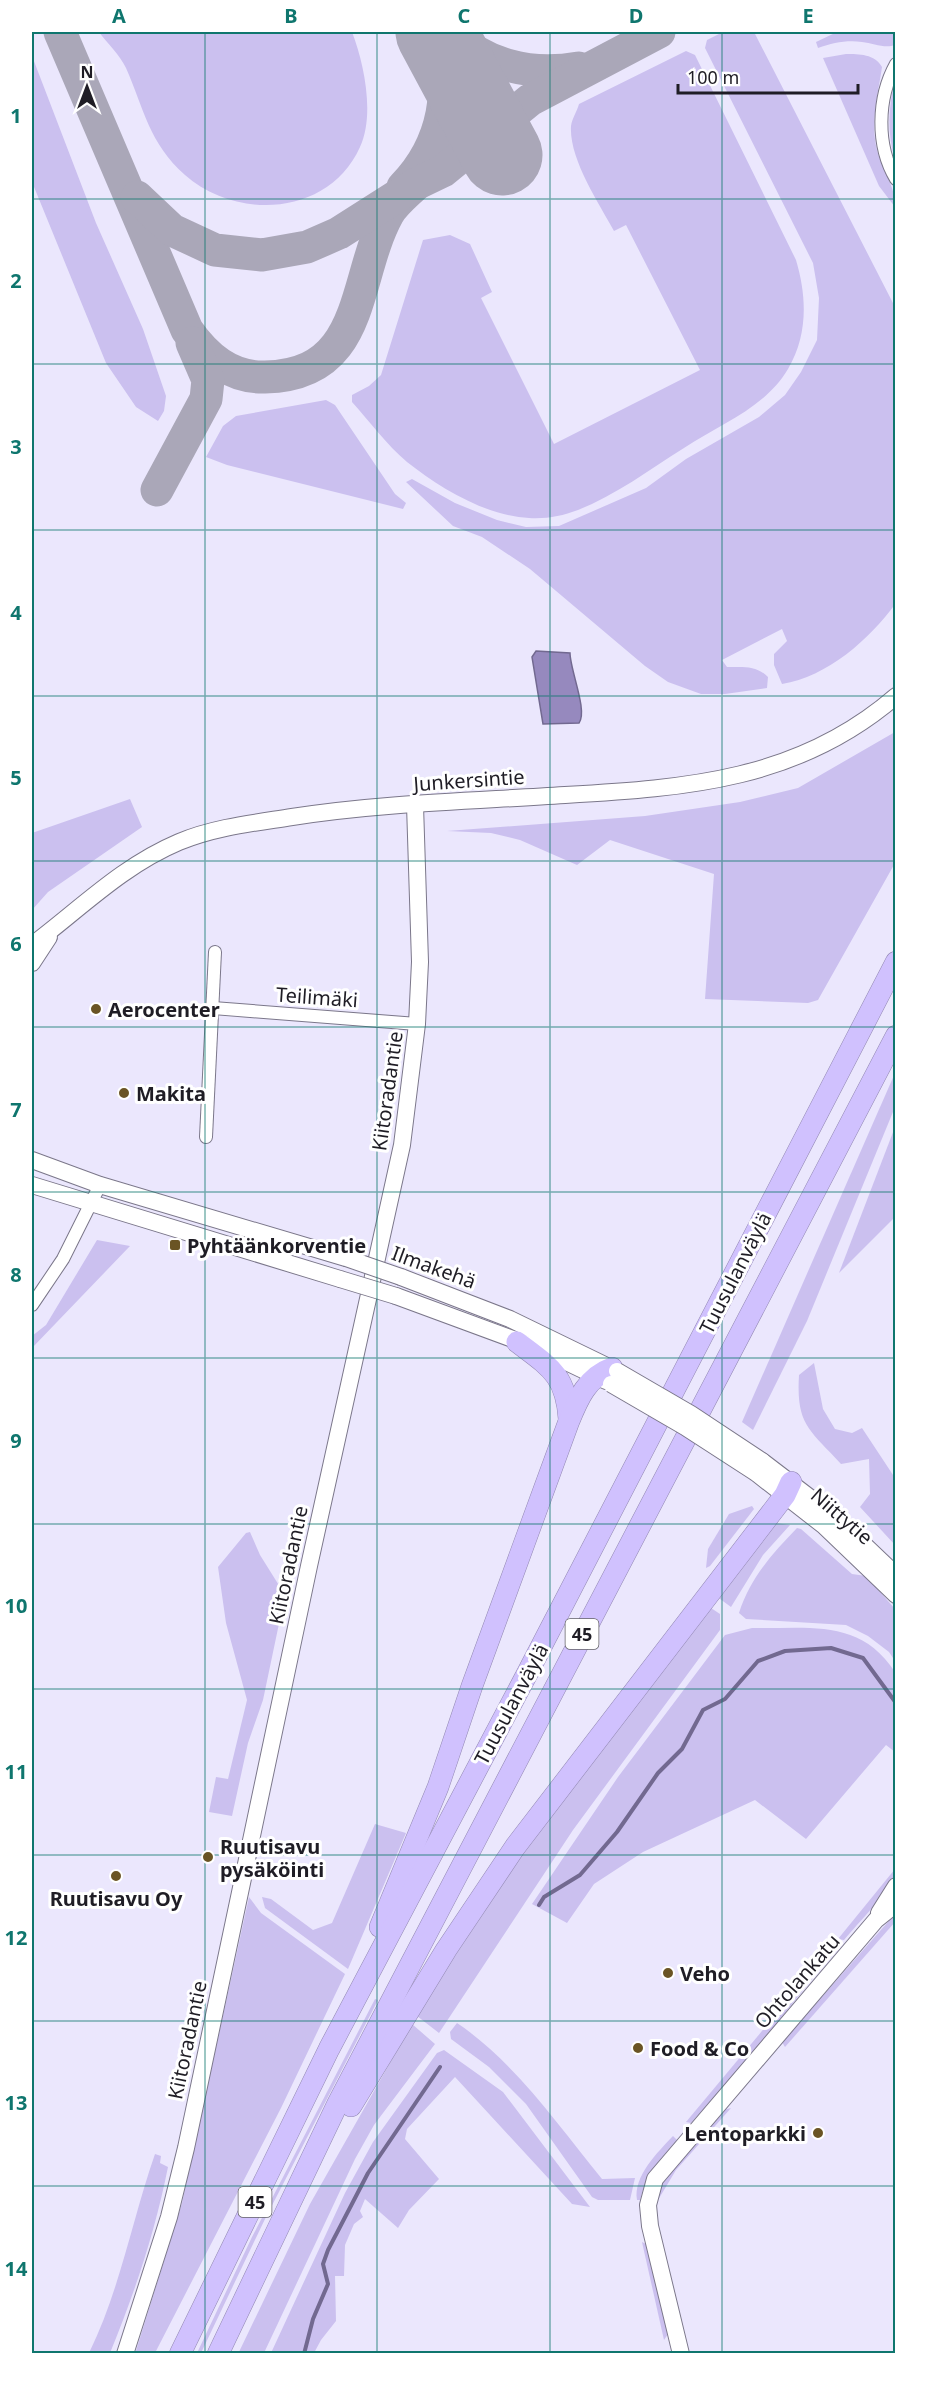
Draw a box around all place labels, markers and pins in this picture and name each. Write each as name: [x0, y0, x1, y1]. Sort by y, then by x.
place label: Aerocenter: [108, 996, 220, 1023]
marker: Aerocenter: [89, 1002, 103, 1016]
place label: Makita: [136, 1080, 206, 1107]
marker: Makita: [117, 1086, 131, 1100]
place label: Pyhtäänkorventie: [187, 1232, 366, 1259]
marker: Pyhtäänkorventie: [168, 1238, 182, 1252]
place label: Ruutisavu pysäköinti: [220, 1833, 324, 1883]
marker: Ruutisavu pysäköinti: [201, 1850, 215, 1864]
marker: Ruutisavu Oy: [109, 1869, 123, 1883]
place label: Ruutisavu Oy: [50, 1885, 183, 1912]
place label: Veho: [680, 1960, 730, 1987]
marker: Veho: [661, 1966, 675, 1980]
place label: Food & Co: [650, 2035, 749, 2062]
marker: Food & Co: [631, 2041, 645, 2055]
place label: Lentoparkki: [684, 2120, 806, 2147]
marker: Lentoparkki: [811, 2126, 825, 2140]

